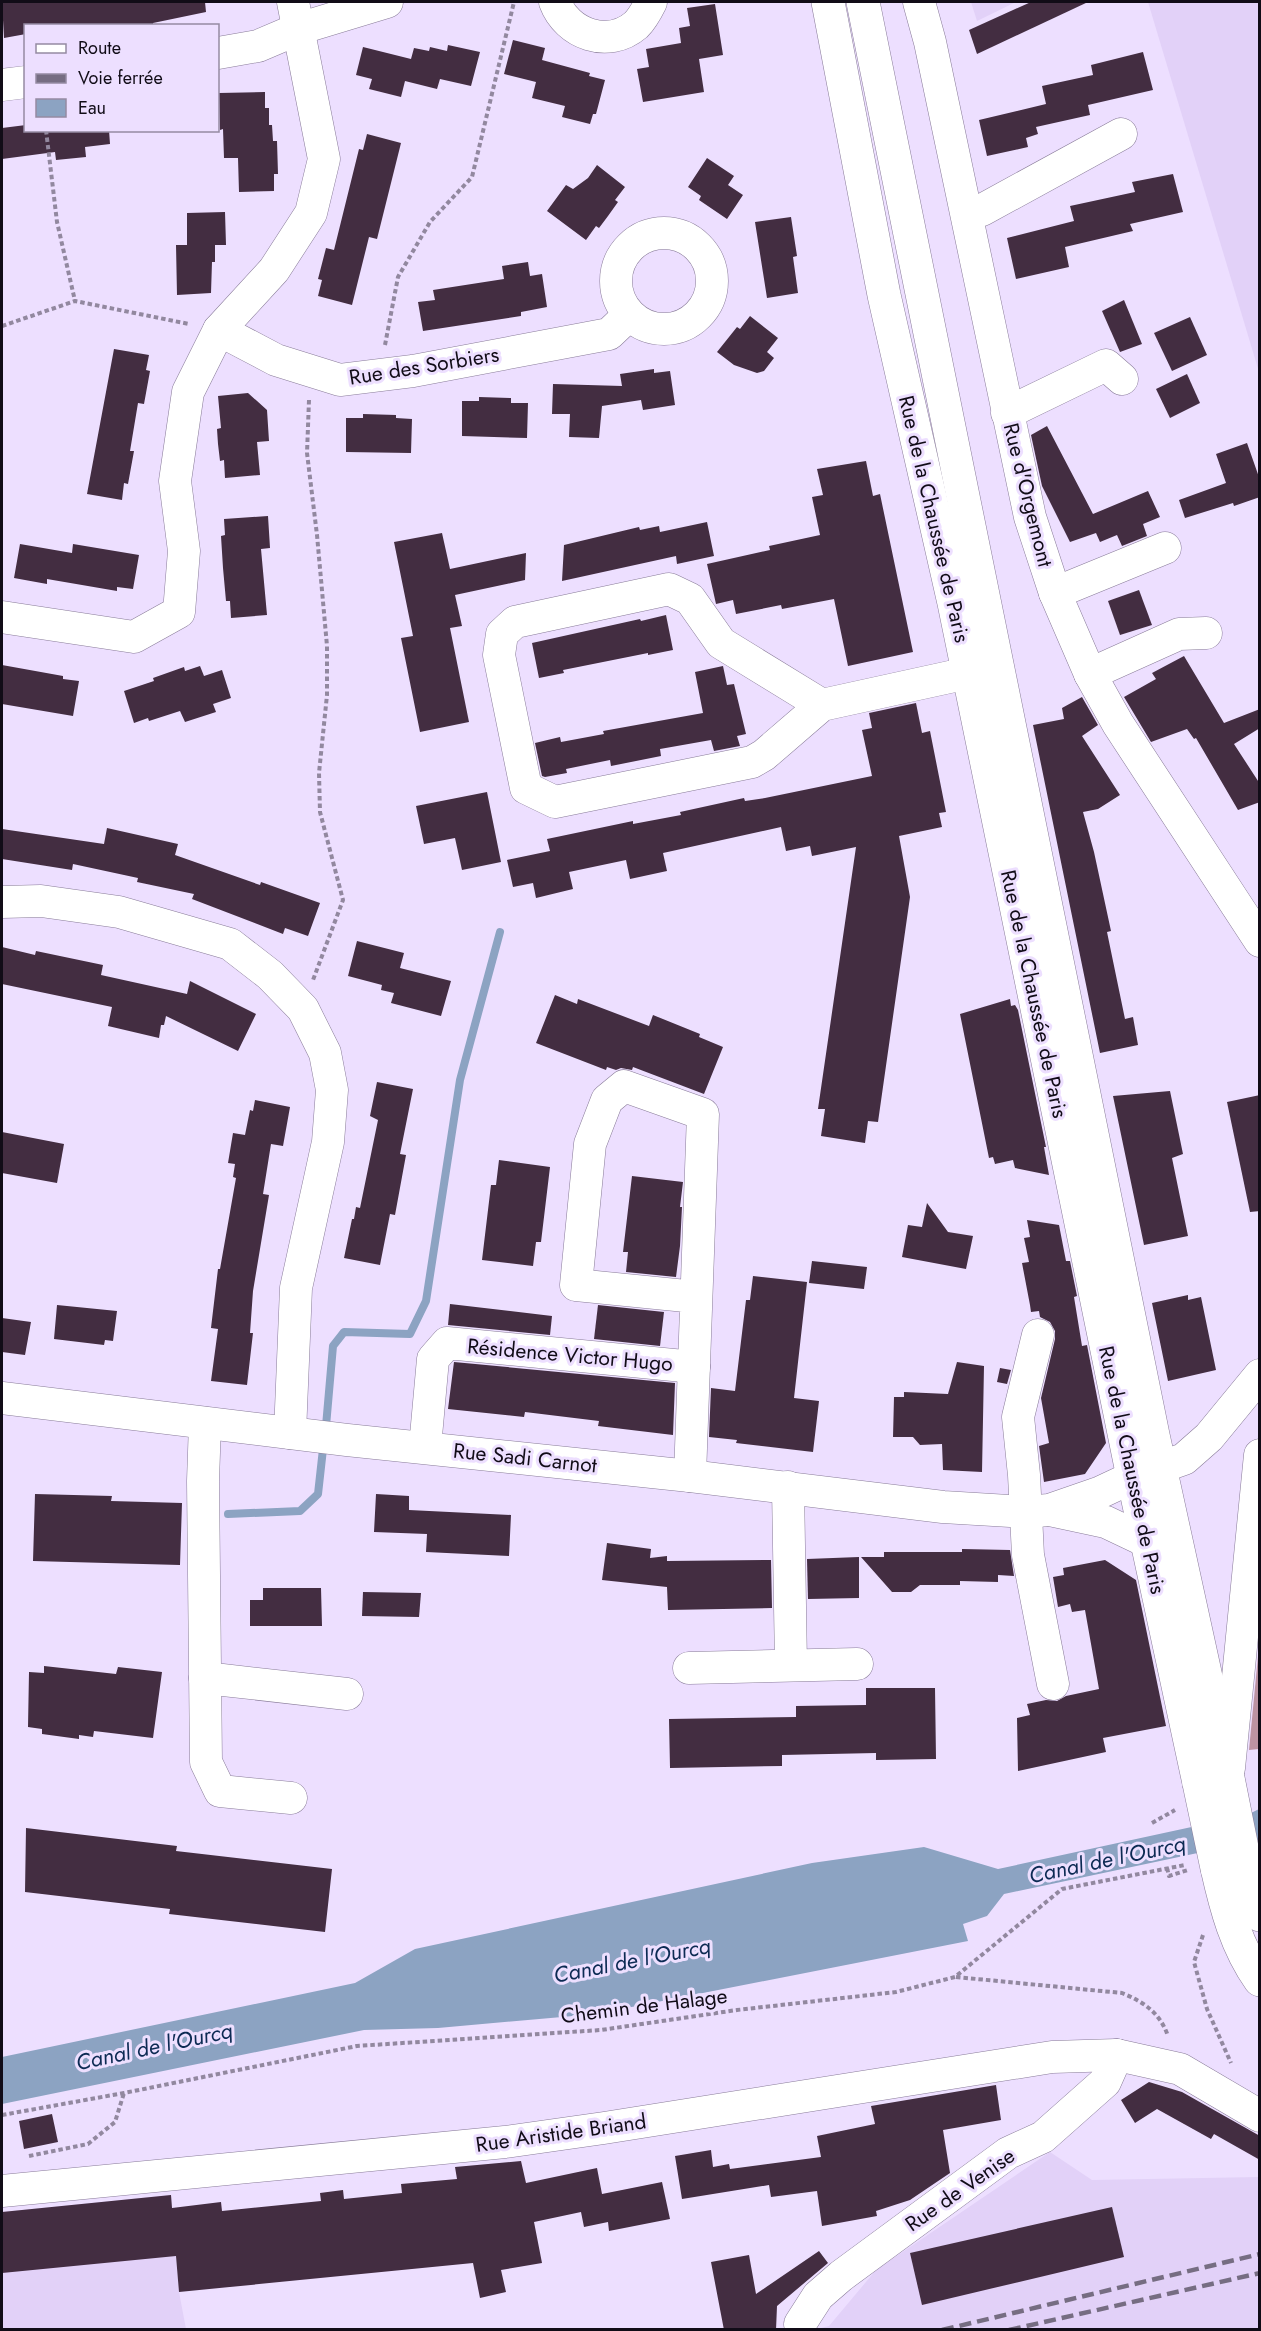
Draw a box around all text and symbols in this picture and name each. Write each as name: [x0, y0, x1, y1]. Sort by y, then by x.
legend: [24, 24, 219, 132]
text: Route: [78, 35, 121, 61]
text: Voie ferrée: [78, 65, 163, 91]
text: Eau: [78, 95, 106, 121]
street label: Rue des Sorbiers: [347, 339, 501, 393]
street label: Rue de la Chaussée de Paris: [891, 392, 977, 646]
street label: Rue d'Orgemont: [996, 420, 1060, 570]
street label: Rue de la Chaussée de Paris: [993, 867, 1075, 1121]
street label: Résidence Victor Hugo: [466, 1331, 674, 1379]
street label: Rue de la Chaussée de Paris: [1091, 1343, 1173, 1597]
street label: Rue Sadi Carnot: [452, 1436, 598, 1480]
water label: Canal de l'Ourcq: [1026, 1827, 1188, 1891]
water label: Canal de l'Ourcq: [551, 1929, 713, 1991]
street label: Chemin de Halage: [559, 1981, 729, 2031]
water label: Canal de l'Ourcq: [73, 2014, 235, 2078]
street label: Rue Aristide Briand: [474, 2106, 648, 2160]
street label: Rue de Venise: [899, 2141, 1021, 2239]

